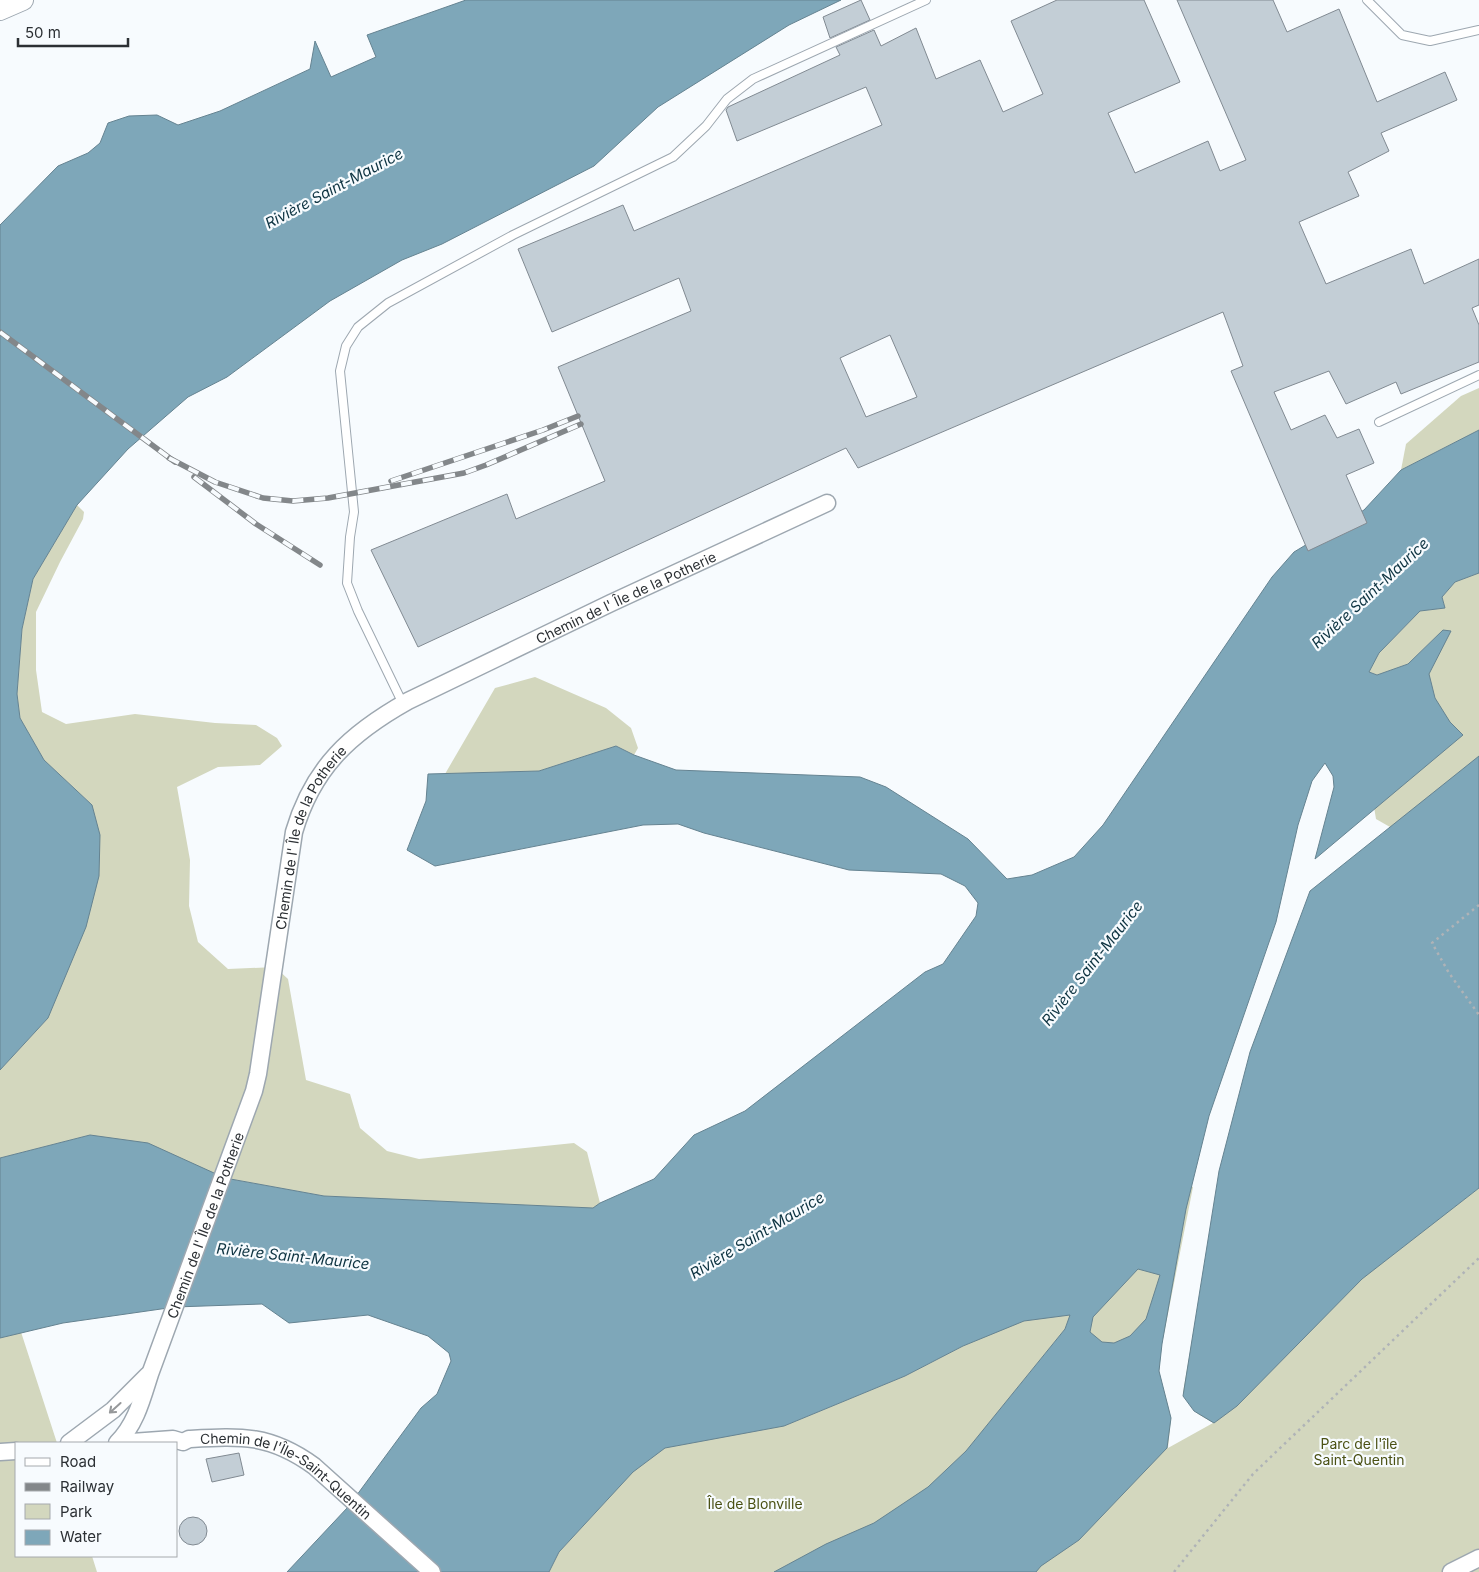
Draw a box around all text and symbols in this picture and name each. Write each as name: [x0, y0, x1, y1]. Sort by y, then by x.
scale bar: [18, 15, 128, 47]
text: 50 m: [25, 23, 61, 42]
water label: Rivière Saint-Maurice: [262, 144, 406, 232]
water label: Rivière Saint-Maurice: [1307, 534, 1433, 652]
street label: Chemin de l' Île de la Potherie: [533, 547, 718, 647]
street label: Chemin de l' Île de la Potherie: [271, 742, 349, 931]
water label: Rivière Saint-Maurice: [1037, 897, 1147, 1029]
street label: Chemin de l' Île de la Potherie: [163, 1129, 247, 1321]
water label: Rivière Saint-Maurice: [686, 1187, 828, 1283]
water label: Rivière Saint-Maurice: [216, 1239, 370, 1273]
one-way arrow: [108, 1402, 121, 1414]
street label: Chemin de l'Île-Saint-Quentin: [200, 1429, 376, 1523]
park label: Parc de l'île Saint-Quentin: [1314, 1435, 1404, 1468]
legend: [15, 1442, 178, 1557]
text: Road: [60, 1452, 96, 1471]
text: Railway: [60, 1477, 115, 1496]
park label: Île de Blonville: [706, 1495, 803, 1512]
text: Park: [60, 1502, 93, 1521]
text: Water: [60, 1527, 102, 1546]

